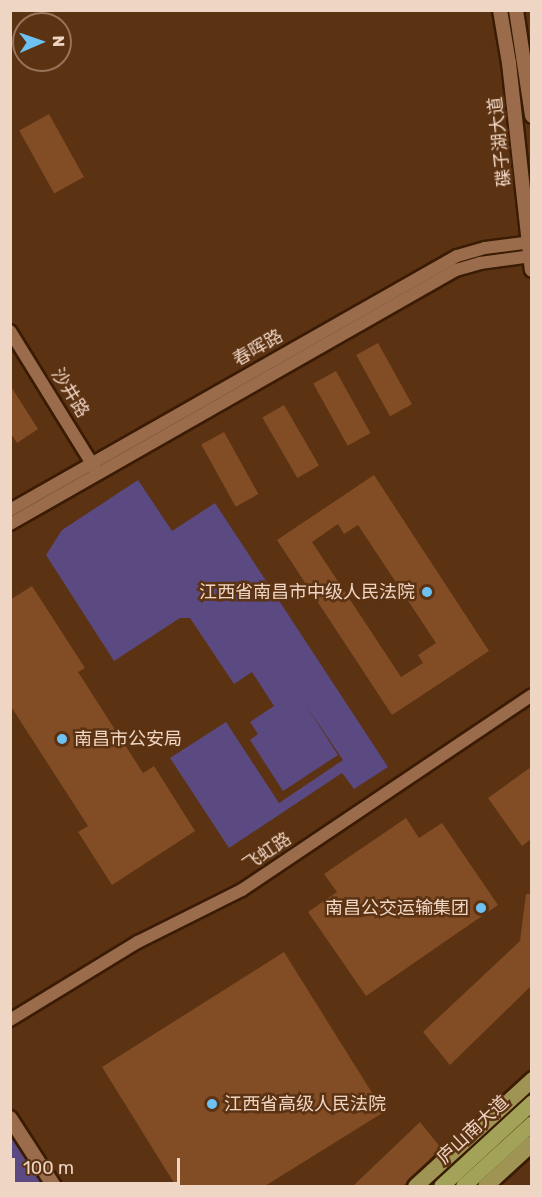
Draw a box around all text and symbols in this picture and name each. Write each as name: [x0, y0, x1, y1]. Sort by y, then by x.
north arrow: [12, 12, 72, 72]
text: N: [49, 35, 68, 48]
street label: 碟子湖大道: [485, 96, 515, 188]
street label: 春晖路: [229, 325, 287, 371]
street label: 沙井路: [47, 364, 93, 422]
place label: 江西省南昌市中级人民法院: [199, 581, 415, 603]
marker: 江西省南昌市中级人民法院: [420, 585, 434, 599]
place label: 南昌市公安局: [74, 728, 182, 750]
marker: 南昌市公安局: [55, 732, 69, 746]
street label: 飞虹路: [239, 828, 295, 876]
place label: 南昌公交运输集团: [325, 897, 469, 919]
marker: 南昌公交运输集团: [474, 901, 488, 915]
street label: 庐山南大道: [433, 1091, 513, 1169]
place label: 江西省高级人民法院: [224, 1093, 386, 1115]
marker: 江西省高级人民法院: [205, 1097, 219, 1111]
scale bar: [15, 1146, 183, 1184]
text: 100 m: [23, 1157, 74, 1179]

